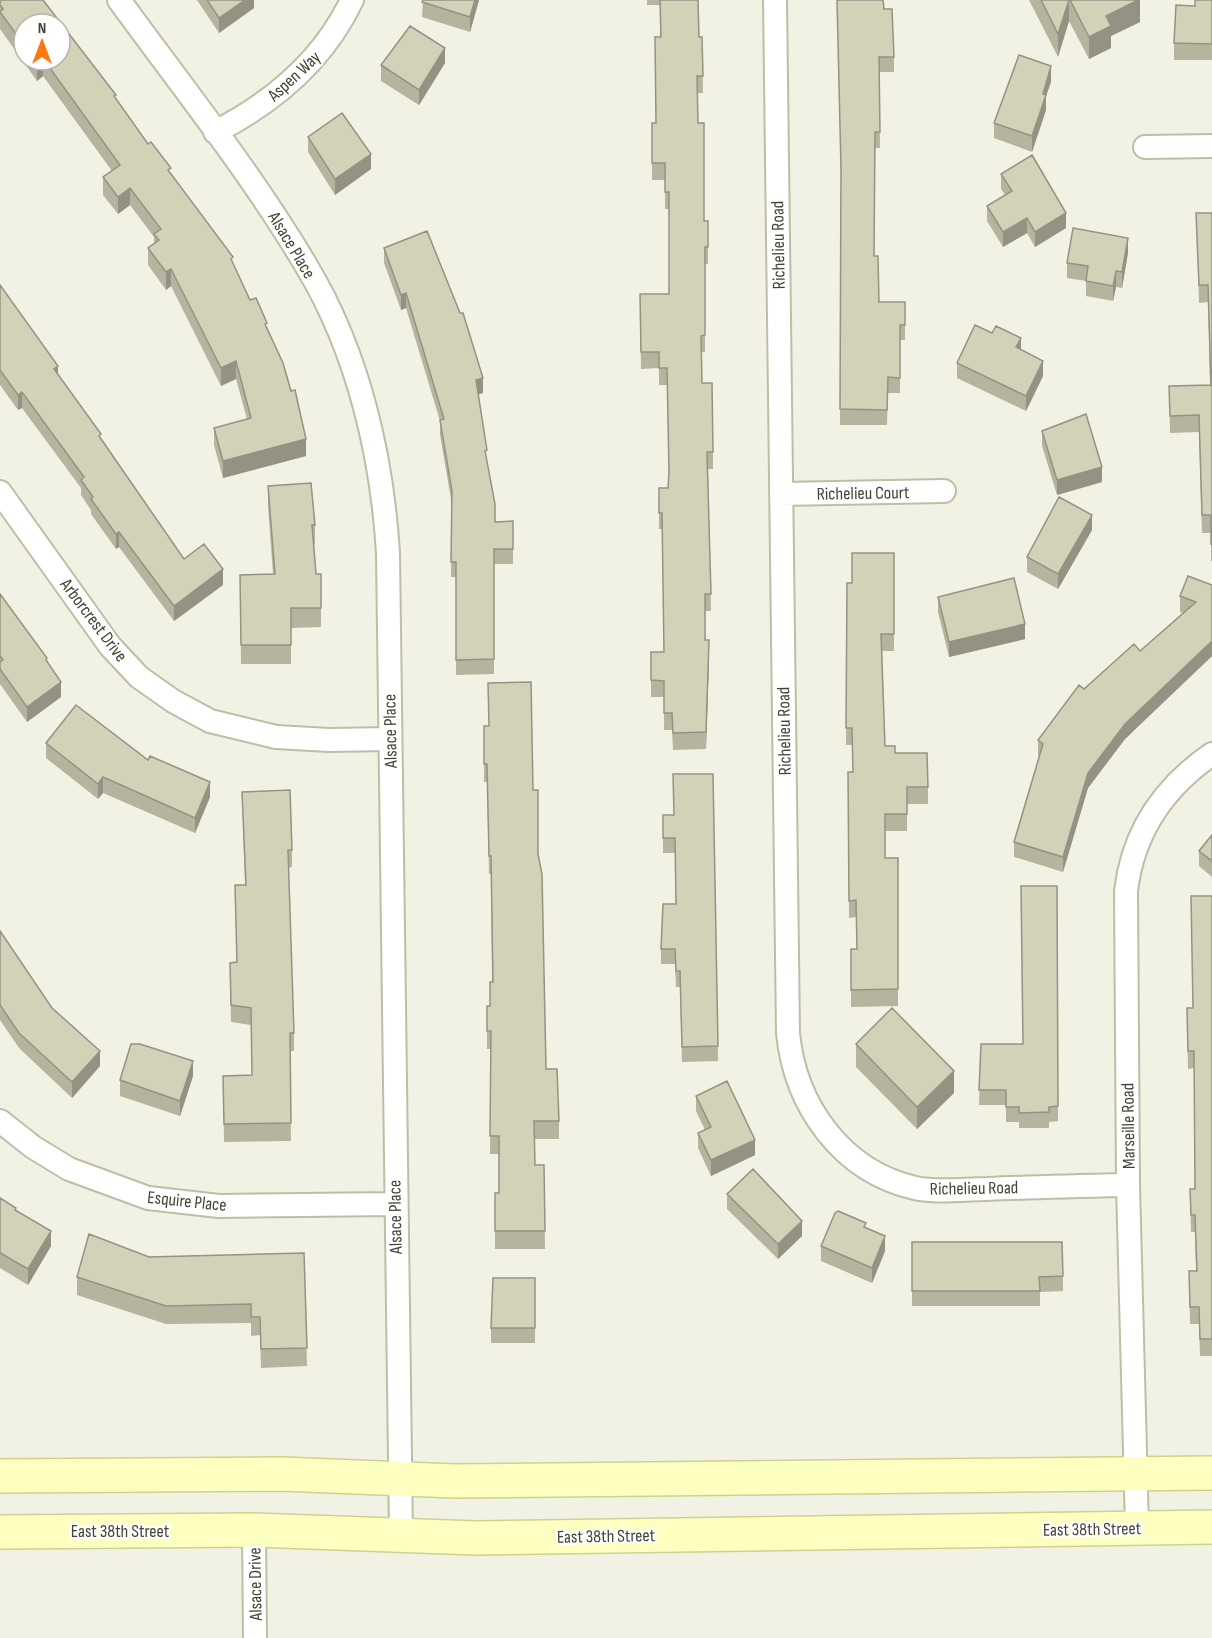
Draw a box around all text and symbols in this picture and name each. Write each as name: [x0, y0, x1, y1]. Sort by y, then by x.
north arrow: [12, 12, 72, 72]
text: N: [38, 19, 46, 38]
street label: Aspen Way: [263, 47, 325, 107]
street label: Richelieu Road: [767, 201, 790, 289]
street label: Alsace Place: [263, 207, 320, 282]
street label: Richelieu Court: [816, 482, 910, 505]
street label: Arborcrest Drive: [55, 574, 132, 666]
street label: Richelieu Road: [773, 687, 796, 775]
street label: Alsace Place: [379, 694, 402, 769]
street label: Marseille Road: [1117, 1083, 1140, 1169]
street label: Richelieu Road: [930, 1177, 1018, 1200]
street label: Alsace Place: [384, 1180, 407, 1255]
street label: Esquire Place: [146, 1187, 228, 1216]
street label: East 38th Street: [1043, 1518, 1142, 1541]
street label: East 38th Street: [71, 1521, 170, 1542]
street label: East 38th Street: [557, 1525, 656, 1548]
street label: Alsace Drive: [244, 1547, 267, 1622]

